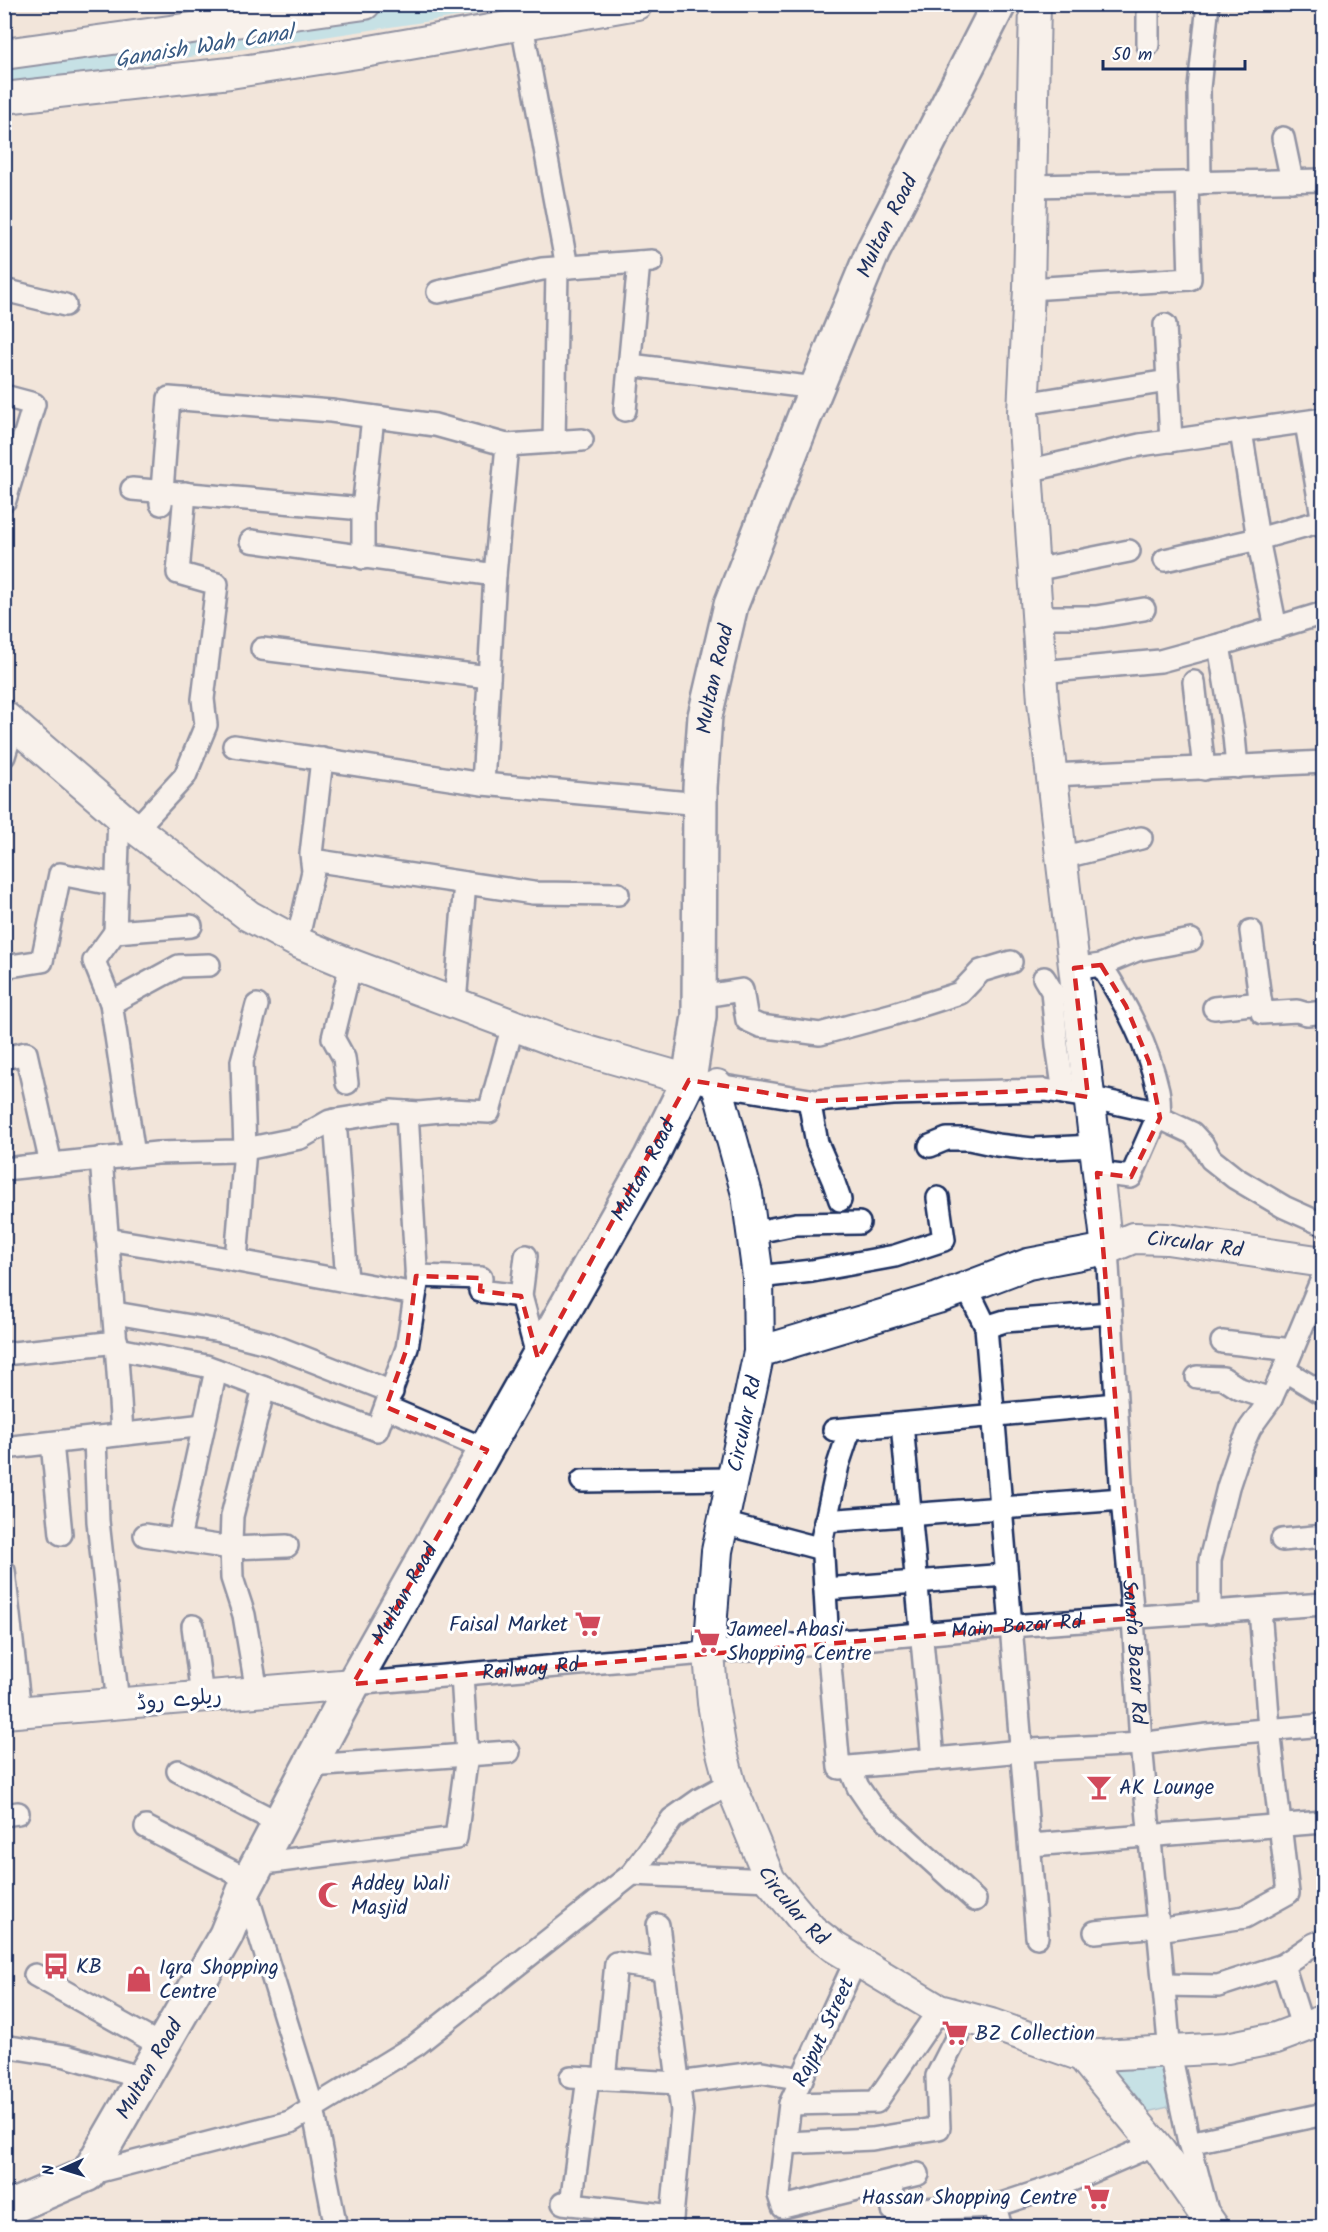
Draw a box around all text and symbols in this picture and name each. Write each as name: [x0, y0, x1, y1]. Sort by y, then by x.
water label: Ganaish Wah Canal: [113, 15, 301, 79]
scale bar: [1103, 33, 1246, 71]
text: 50 m: [1112, 41, 1152, 70]
street label: Multan Road: [849, 169, 928, 283]
street label: Multan Road: [689, 621, 744, 735]
street label: Multan Road: [603, 1114, 685, 1228]
street label: Circular Rd: [1146, 1223, 1246, 1268]
street label: Circular Rd: [719, 1373, 772, 1475]
street label: Multan Road: [364, 1537, 448, 1651]
street label: Sarafa Bazar Rd: [1112, 1579, 1155, 1726]
street label: Main Bazar Rd: [950, 1606, 1084, 1649]
place label: Faisal Market: [449, 1609, 569, 1642]
supermarket icon: Faisal Market: [573, 1609, 603, 1639]
place label: Jameel Abasi Shopping Centre: [727, 1614, 872, 1671]
supermarket icon: Jameel Abasi Shopping Centre: [692, 1626, 722, 1656]
street label: Railway Rd: [481, 1649, 581, 1691]
street label: ریلوے روڈ: [135, 1680, 223, 1721]
bar icon: AK Lounge: [1084, 1772, 1114, 1802]
place label: AK Lounge: [1119, 1772, 1215, 1805]
street label: Circular Rd: [748, 1861, 836, 1955]
place label: Addey Wali Masjid: [351, 1868, 450, 1925]
mosque icon: Addey Wali Masjid: [316, 1880, 346, 1910]
bus stop icon: KB: [41, 1951, 71, 1981]
place label: KB: [76, 1951, 102, 1984]
place label: Iqra Shopping Centre: [159, 1952, 279, 2009]
shop icon: Iqra Shopping Centre: [124, 1964, 154, 1994]
street label: Rajput Street: [785, 1972, 864, 2093]
street label: Multan Road: [108, 2012, 193, 2126]
supermarket icon: BZ Collection: [940, 2018, 970, 2048]
place label: BZ Collection: [975, 2018, 1095, 2051]
north arrow: [33, 2139, 93, 2199]
text: N: [37, 2164, 62, 2176]
place label: Hassan Shopping Centre: [861, 2182, 1078, 2215]
supermarket icon: Hassan Shopping Centre: [1082, 2182, 1112, 2212]

